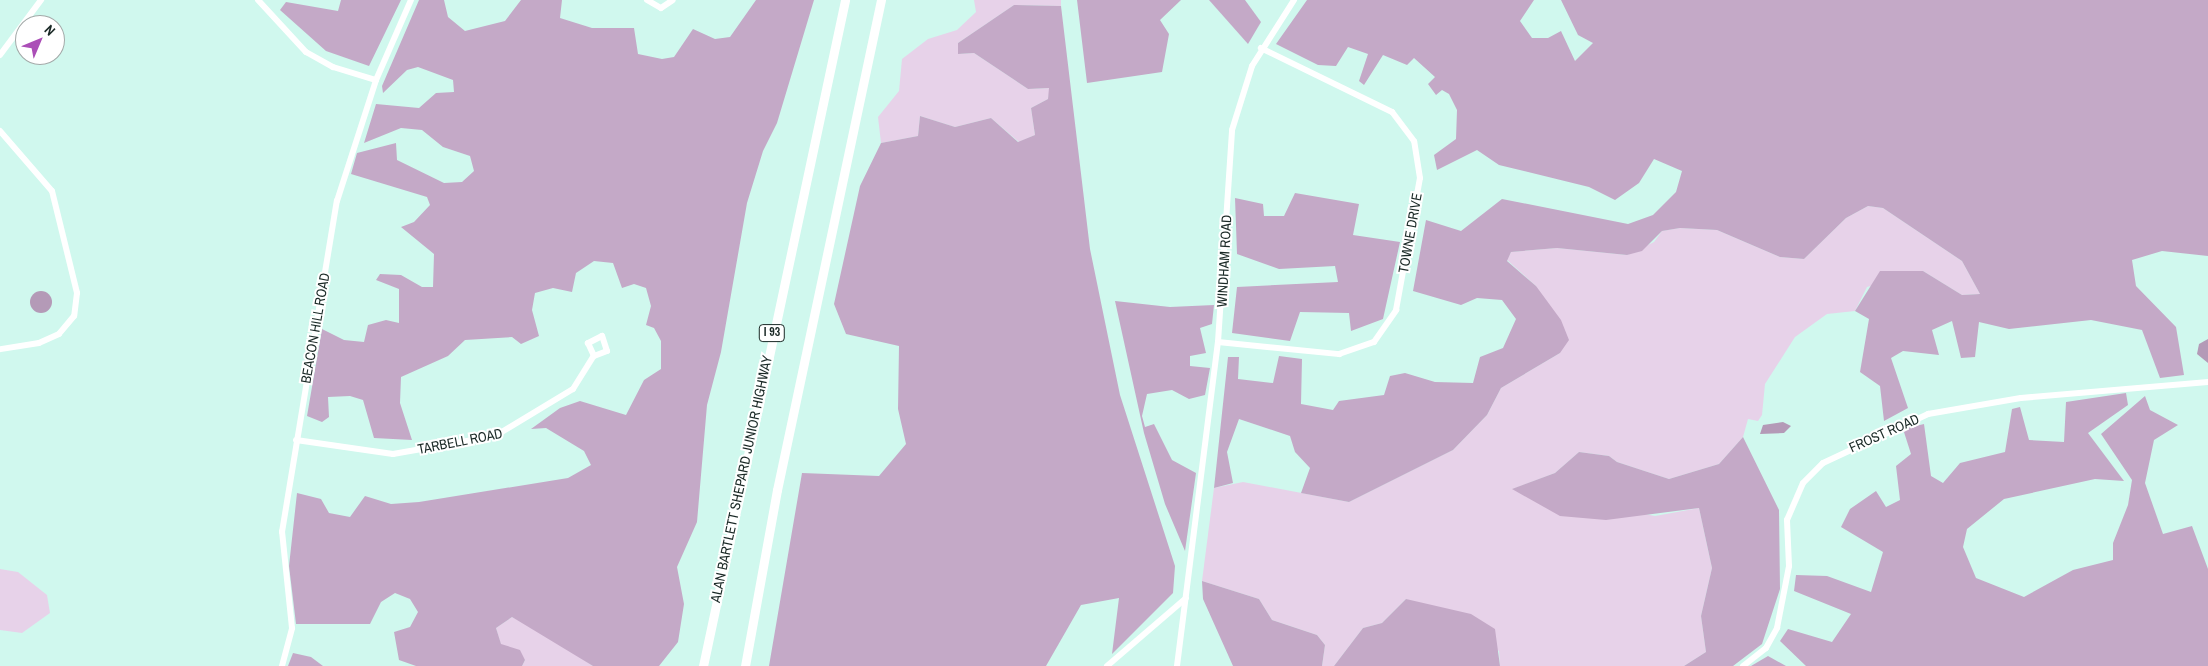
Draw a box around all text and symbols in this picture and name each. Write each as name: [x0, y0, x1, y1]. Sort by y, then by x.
north arrow: [15, 15, 65, 65]
text: N: [41, 21, 59, 39]
street label: TOWNE DRIVE: [1395, 192, 1425, 274]
street label: WINDHAM ROAD: [1213, 214, 1235, 308]
street label: BEACON HILL ROAD: [297, 271, 333, 385]
road number: I 93: [758, 323, 786, 342]
street label: ALAN BARTLETT SHEPARD JUNIOR HIGHWAY: [707, 354, 775, 604]
street label: FROST ROAD: [1846, 410, 1922, 456]
street label: TARBELL ROAD: [416, 424, 504, 458]

